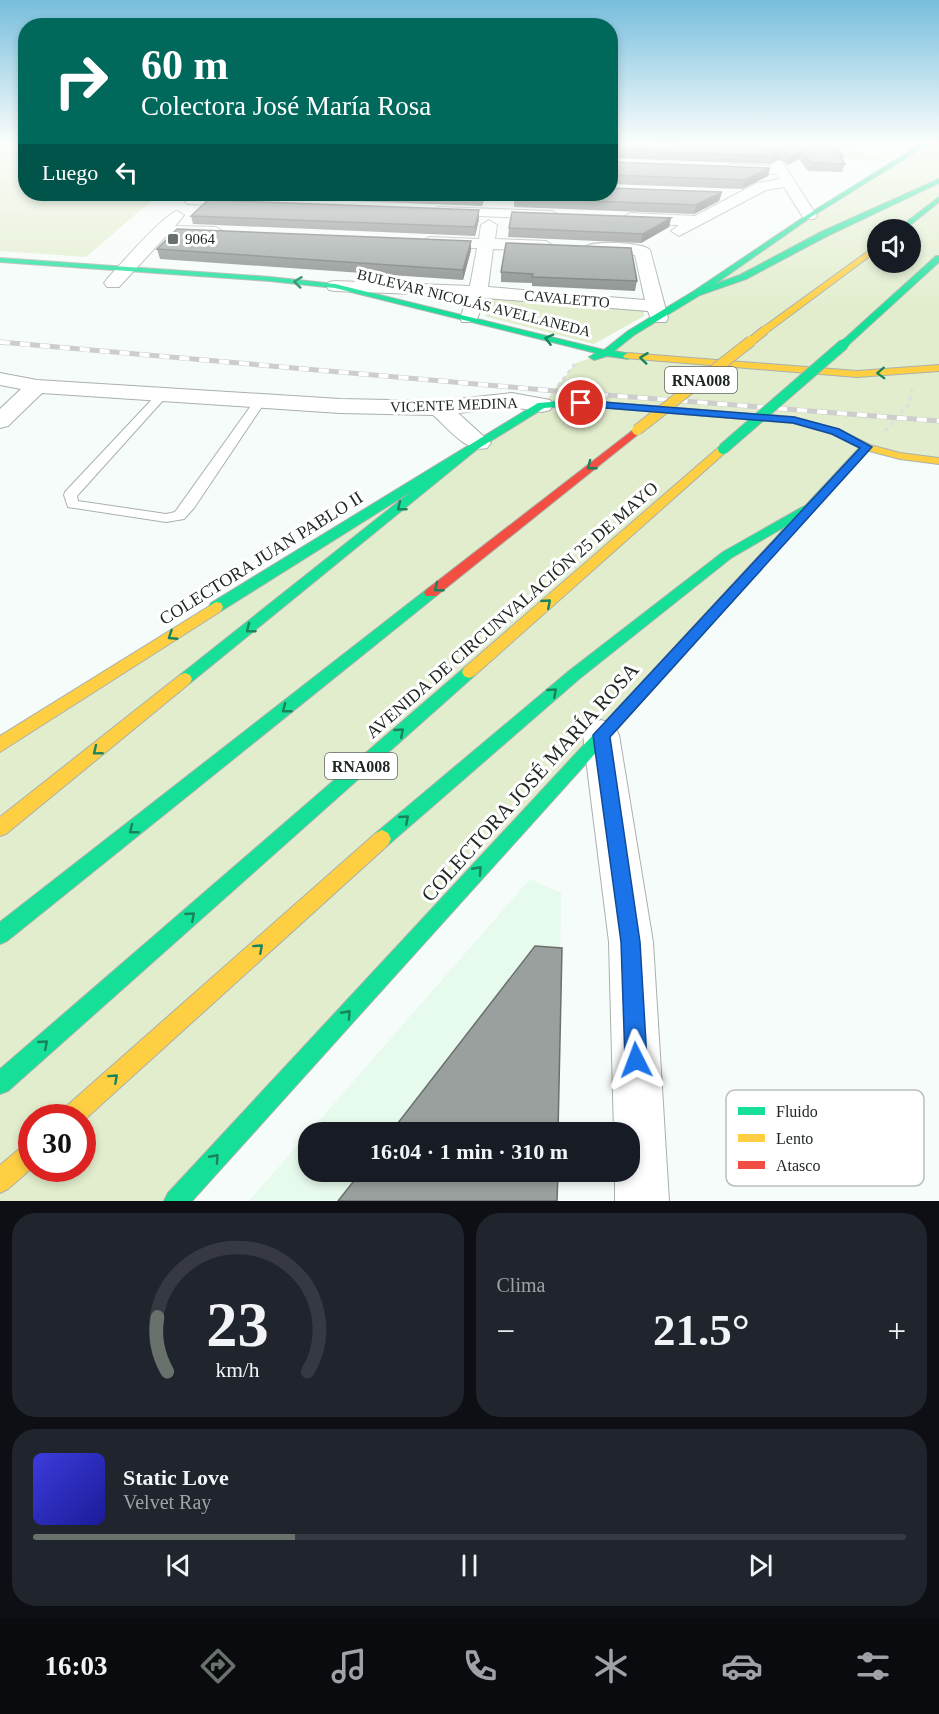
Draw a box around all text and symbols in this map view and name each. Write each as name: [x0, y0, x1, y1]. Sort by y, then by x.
icon: right: [42, 42, 120, 120]
text: 60 m: [141, 42, 229, 88]
text: Colectora José María Rosa: [141, 91, 431, 121]
icon: left: [110, 156, 143, 189]
text: Luego: [42, 160, 98, 185]
map controls: [867, 219, 921, 273]
button: sound: [867, 219, 921, 273]
place label: 9064: [185, 231, 216, 247]
marker: 9064: [166, 232, 180, 246]
street label: BULEVAR NICOLÁS AVELLANEDA: [355, 266, 593, 340]
one-way arrow: [293, 276, 303, 289]
street label: CAVALETTO: [524, 287, 611, 311]
one-way arrow: [545, 334, 555, 346]
one-way arrow: [640, 352, 649, 364]
one-way arrow: [876, 366, 885, 379]
road number: RNA008: [665, 367, 737, 393]
pin: [555, 377, 606, 428]
icon: arrive: [564, 386, 597, 419]
street label: VICENTE MEDINA: [390, 395, 518, 415]
one-way arrow: [587, 459, 598, 470]
street label: AVENIDA DE CIRCUNVALACIÓN 25 DE MAYO: [361, 477, 662, 742]
street label: COLECTORA JUAN PABLO II: [156, 487, 366, 629]
one-way arrow: [397, 499, 408, 510]
one-way arrow: [434, 580, 445, 591]
one-way arrow: [540, 599, 551, 610]
one-way arrow: [245, 622, 256, 633]
one-way arrow: [168, 628, 178, 640]
street label: COLECTORA JOSÉ MARÍA ROSA: [416, 657, 644, 906]
one-way arrow: [546, 688, 557, 699]
one-way arrow: [281, 702, 292, 713]
one-way arrow: [393, 728, 404, 739]
one-way arrow: [93, 743, 104, 754]
road number: RNA008: [325, 753, 397, 779]
one-way arrow: [398, 815, 409, 826]
one-way arrow: [129, 823, 140, 834]
one-way arrow: [471, 866, 482, 877]
one-way arrow: [184, 912, 194, 923]
one-way arrow: [251, 944, 262, 955]
one-way arrow: [340, 1010, 351, 1021]
position arrow: [604, 1028, 668, 1092]
one-way arrow: [37, 1041, 48, 1052]
one-way arrow: [107, 1074, 118, 1085]
legend: [726, 1090, 924, 1186]
text: Fluido: [776, 1103, 818, 1120]
speed limit sign: 30: [18, 1104, 96, 1182]
text: Lento: [776, 1130, 813, 1147]
text: 16:04 · 1 min · 310 m: [370, 1139, 568, 1164]
one-way arrow: [208, 1154, 219, 1165]
text: Atasco: [776, 1157, 820, 1174]
text: Clima: [497, 1274, 545, 1296]
text: 23: [207, 1290, 269, 1359]
text: 21.5°: [653, 1305, 750, 1355]
text: −: [497, 1313, 515, 1349]
text: +: [887, 1313, 906, 1349]
text: km/h: [216, 1358, 260, 1382]
text: Static Love: [123, 1465, 229, 1490]
text: Velvet Ray: [123, 1491, 211, 1513]
icon: previous: [162, 1549, 195, 1582]
icon: pause: [453, 1549, 486, 1582]
icon: next: [744, 1549, 777, 1582]
icon: directions: [197, 1645, 239, 1687]
icon: music: [328, 1645, 370, 1687]
icon: phone: [459, 1645, 501, 1687]
icon: climate: [590, 1645, 632, 1687]
icon: car: [721, 1645, 763, 1687]
icon: filters: [852, 1645, 894, 1687]
text: 16:03: [45, 1651, 108, 1681]

